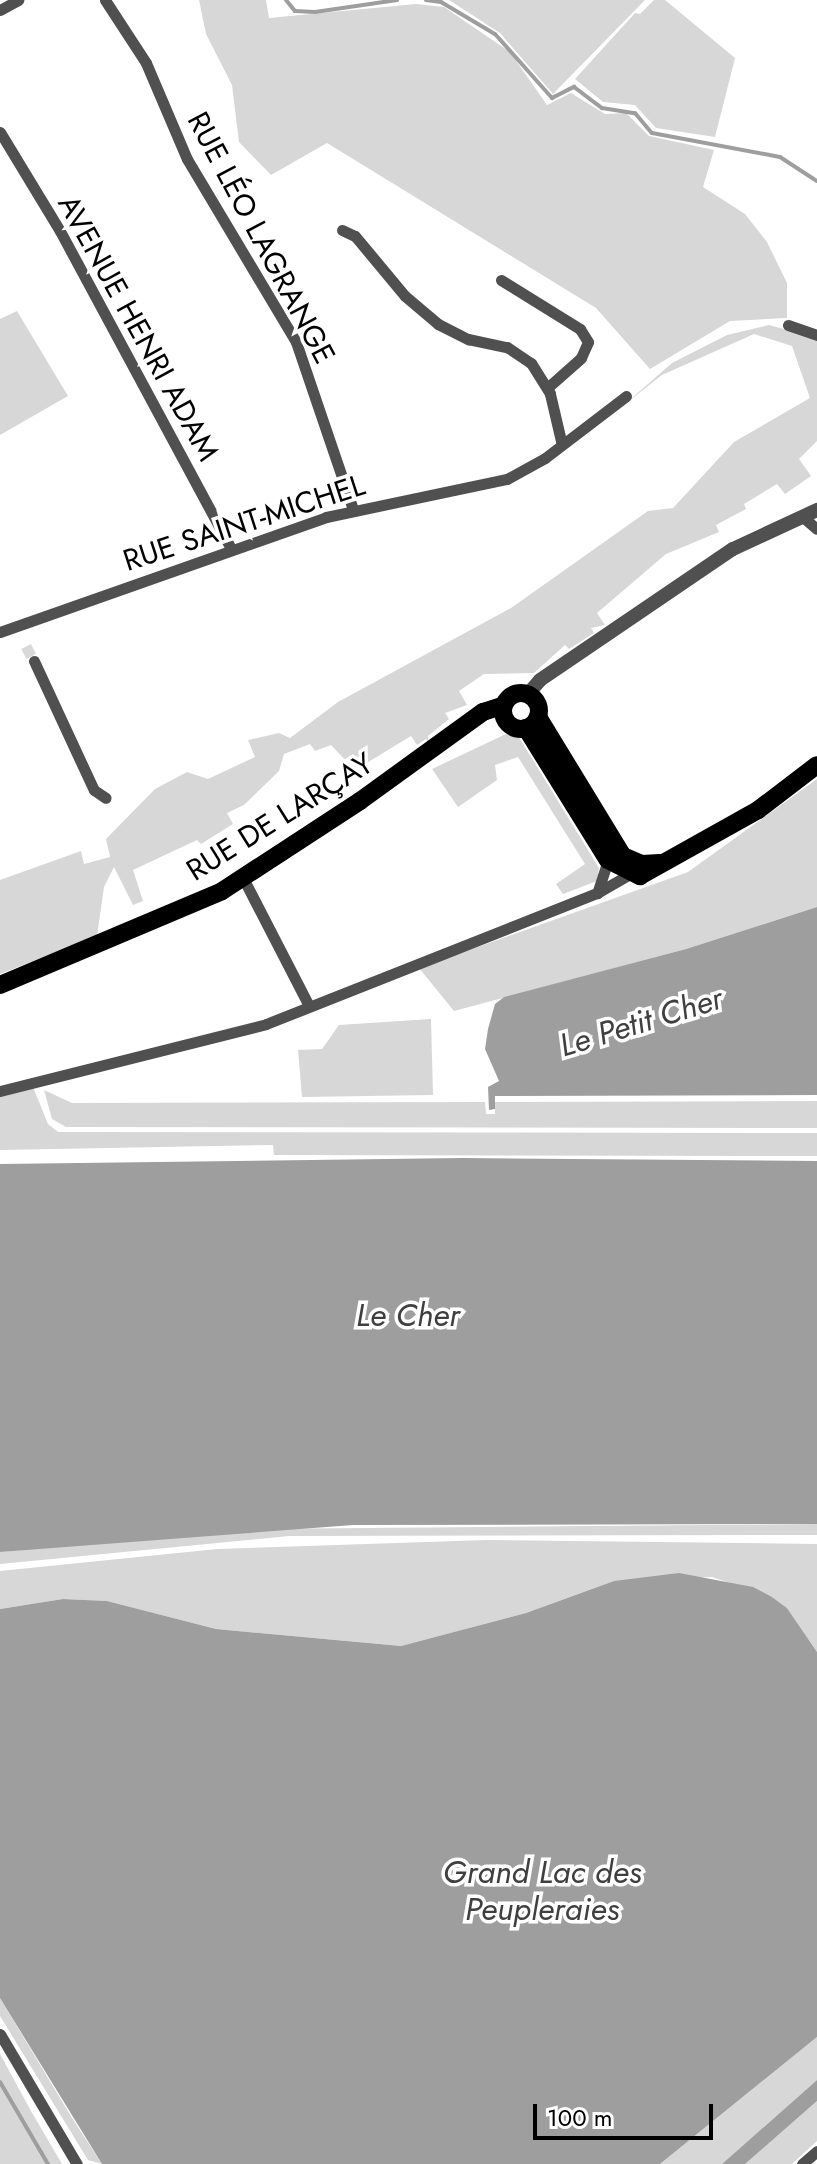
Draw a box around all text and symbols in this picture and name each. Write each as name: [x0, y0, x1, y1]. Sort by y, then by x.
street label: RUE LÉO LAGRANGE: [179, 106, 343, 370]
street label: AVENUE HENRI ADAM: [50, 189, 226, 467]
street label: RUE SAINT-MICHEL: [119, 467, 369, 579]
street label: RUE DE LARÇAY: [180, 745, 380, 889]
water label: Le Petit Cher: [555, 979, 727, 1065]
water label: Le Cher: [356, 1296, 460, 1334]
water label: Grand Lac des Peupleraies: [443, 1854, 641, 1929]
scale bar: [537, 2088, 717, 2138]
text: 100 m: [547, 2100, 613, 2135]

